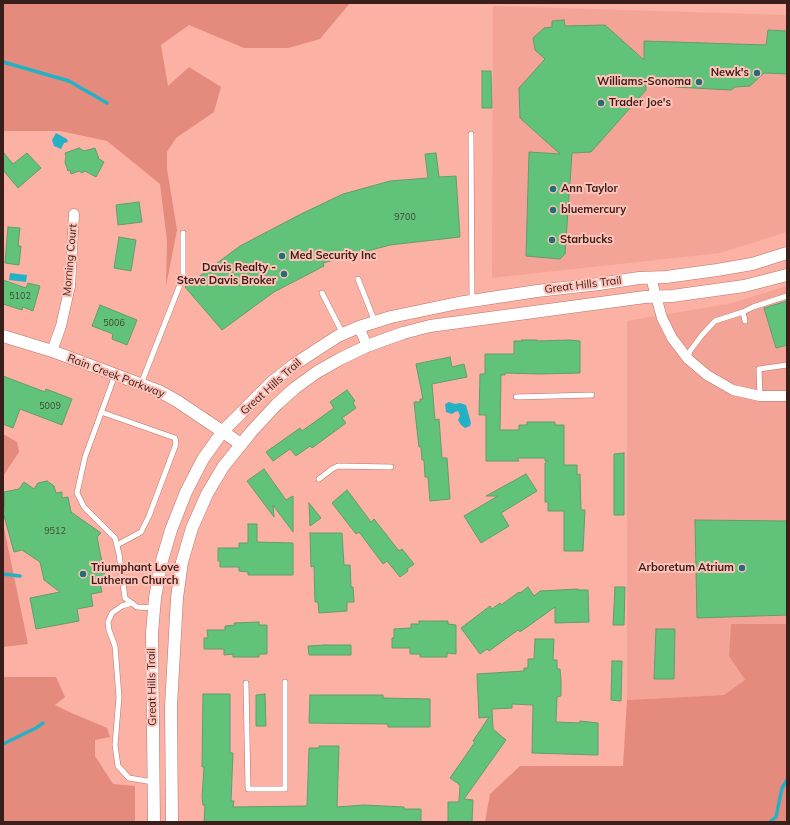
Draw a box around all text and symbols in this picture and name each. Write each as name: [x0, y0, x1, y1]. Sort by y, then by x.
place label: Newk's: [711, 66, 749, 80]
marker: Newk's: [752, 68, 762, 78]
place label: Williams-Sonoma: [597, 75, 691, 89]
marker: Williams-Sonoma: [694, 77, 704, 87]
place label: Trader Joe's: [609, 96, 671, 110]
marker: Trader Joe's: [596, 98, 606, 108]
place label: Ann Taylor: [561, 182, 618, 196]
marker: Ann Taylor: [548, 184, 558, 194]
place label: bluemercury: [561, 203, 626, 217]
marker: bluemercury: [548, 205, 558, 215]
house number: 9700: [394, 212, 416, 222]
street label: Morning Court: [60, 223, 80, 297]
place label: Starbucks: [560, 233, 613, 247]
marker: Starbucks: [547, 235, 557, 245]
place label: Med Security Inc: [290, 249, 376, 263]
marker: Med Security Inc: [277, 251, 287, 261]
place label: Davis Realty - Steve Davis Broker: [177, 261, 276, 287]
marker: Davis Realty - Steve Davis Broker: [279, 269, 289, 279]
street label: Great Hills Trail: [544, 274, 622, 296]
house number: 5102: [9, 291, 31, 301]
house number: 5006: [103, 318, 125, 328]
street label: Rain Creek Parkway: [66, 351, 166, 401]
street label: Great Hills Trail: [238, 356, 304, 418]
house number: 5009: [39, 401, 61, 411]
house number: 9512: [44, 526, 66, 536]
place label: Triumphant Love Lutheran Church: [91, 561, 179, 587]
place label: Arboretum Atrium: [638, 561, 734, 575]
marker: Arboretum Atrium: [737, 563, 747, 573]
marker: Triumphant Love Lutheran Church: [78, 569, 88, 579]
street label: Great Hills Trail: [145, 648, 159, 726]

